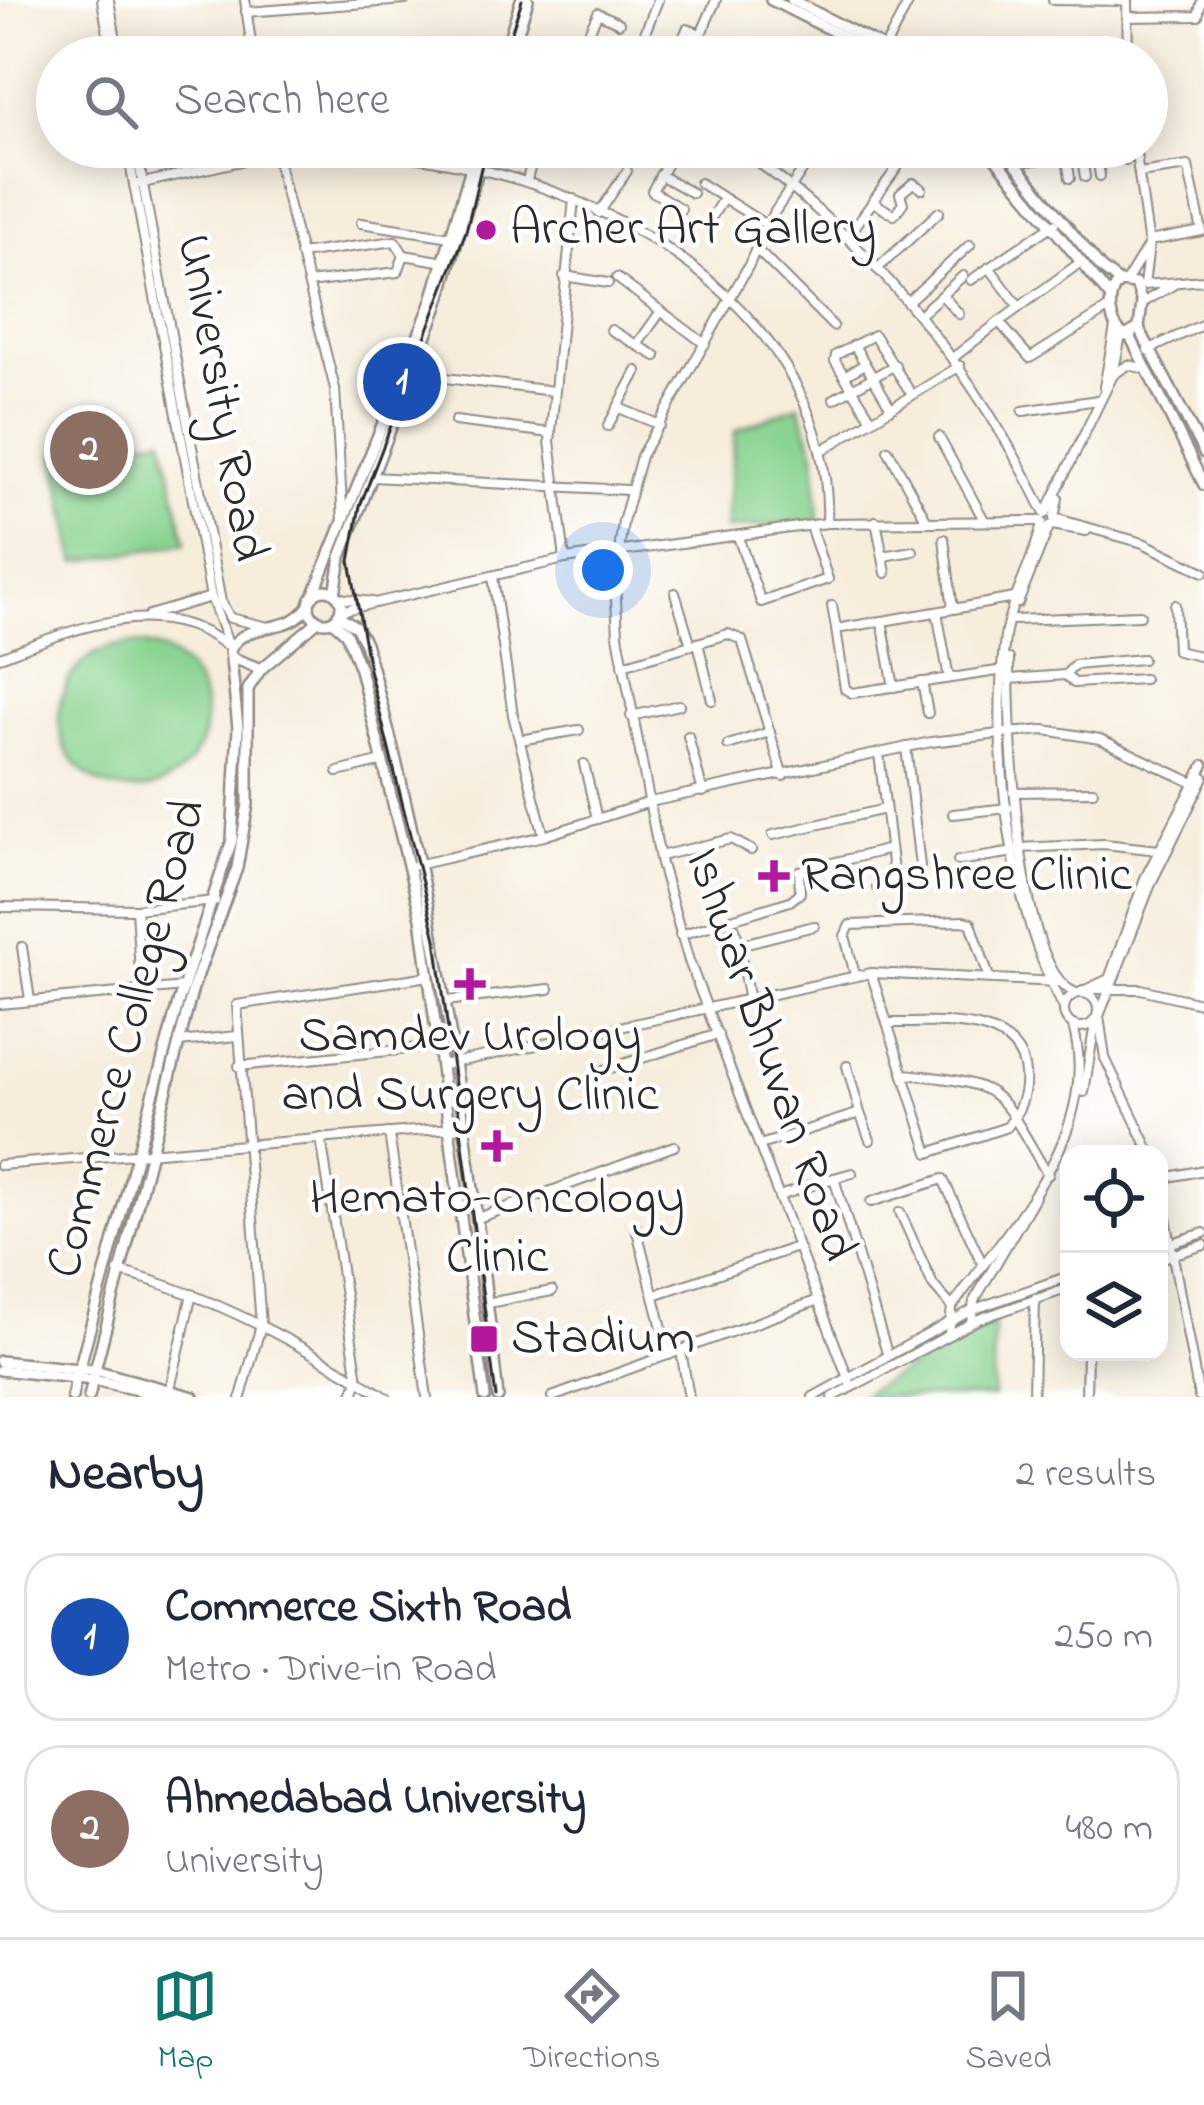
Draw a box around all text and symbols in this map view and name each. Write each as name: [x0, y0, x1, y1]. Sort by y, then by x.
search box: [36, 36, 1168, 168]
icon: search: [78, 69, 144, 135]
text: Search here: [174, 69, 390, 135]
place label: Archer Art Gallery: [510, 193, 876, 268]
marker: Archer Art Gallery: [473, 217, 499, 243]
street label: University Road: [154, 229, 286, 567]
pin: 1: [363, 337, 441, 427]
pin: 2: [50, 405, 128, 495]
your location: [573, 540, 633, 600]
street label: Commerce College Road: [28, 791, 228, 1287]
street label: Ishwar Bhuvan Road: [663, 838, 875, 1272]
place label: Rangshree Clinic: [801, 839, 1132, 914]
marker: Rangshree Clinic: [758, 860, 790, 892]
marker: Samdev Urology and Surgery Clinic: [454, 968, 486, 1000]
place label: Samdev Urology and Surgery Clinic: [281, 1000, 659, 1134]
marker: Hemato-Oncology Clinic: [481, 1130, 513, 1162]
map controls: [1060, 1145, 1168, 1361]
button: locate: [1060, 1145, 1168, 1253]
place label: Hemato-Oncology Clinic: [309, 1162, 685, 1296]
button: layers: [1060, 1253, 1168, 1361]
place label: Stadium: [511, 1302, 695, 1377]
marker: Stadium: [468, 1323, 500, 1355]
text: Nearby: [48, 1438, 204, 1513]
text: 2 results: [1016, 1447, 1156, 1504]
text: Commerce Sixth Road: [165, 1576, 571, 1642]
text: 1: [84, 1609, 96, 1666]
text: 250 m: [1054, 1609, 1153, 1666]
text: Metro · Drive-in Road: [165, 1642, 496, 1699]
text: Ahmedabad University: [165, 1768, 586, 1834]
text: 2: [80, 1801, 100, 1858]
text: 480 m: [1065, 1801, 1153, 1858]
text: University: [165, 1834, 323, 1891]
tab: Map: [152, 1963, 218, 2083]
tab: Directions: [523, 1963, 661, 2083]
tab: Saved: [965, 1963, 1052, 2083]

